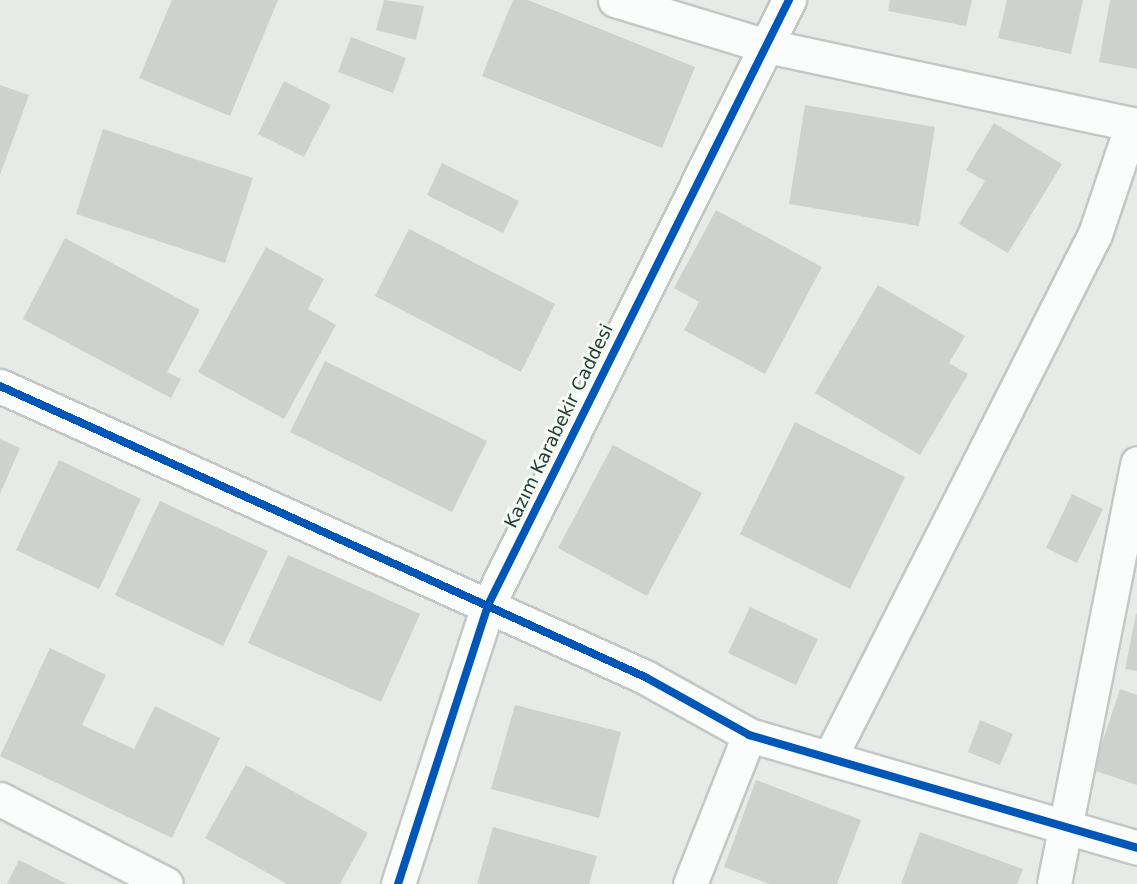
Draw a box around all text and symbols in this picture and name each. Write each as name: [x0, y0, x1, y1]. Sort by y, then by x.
street label: Kazım Karabekir Caddesi: [500, 321, 618, 531]

